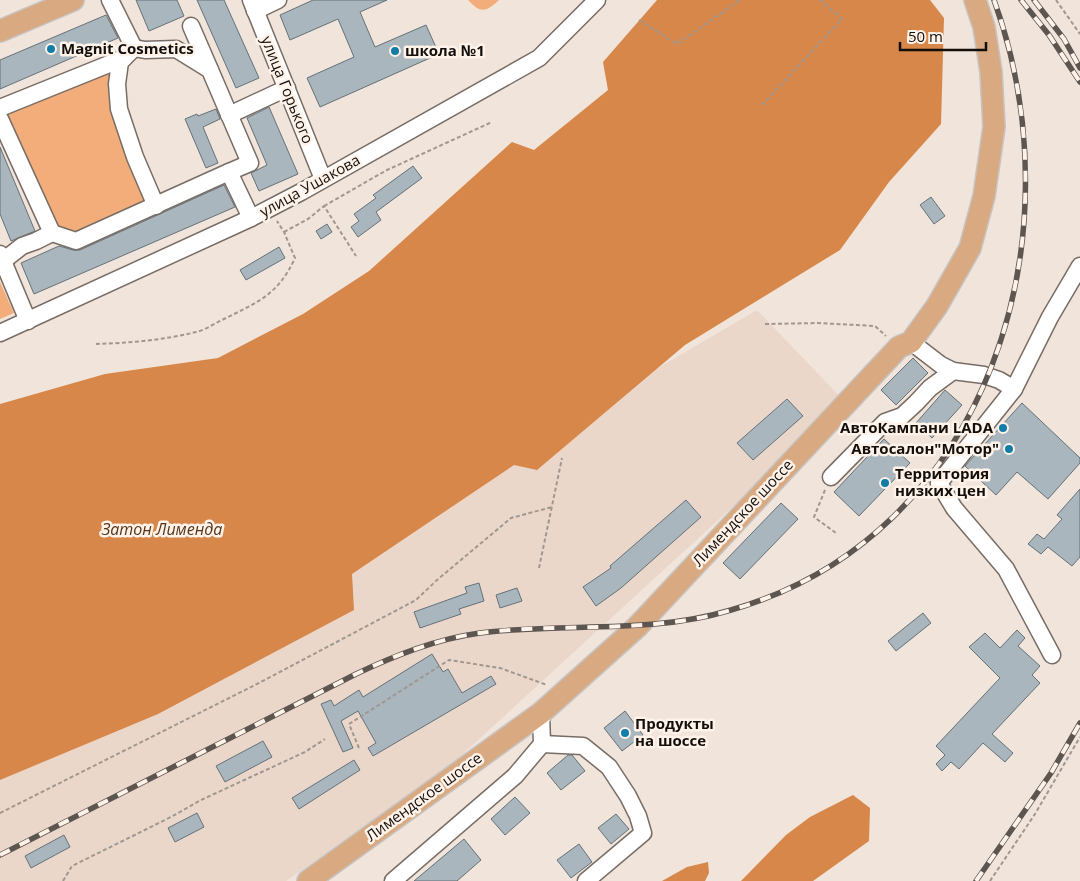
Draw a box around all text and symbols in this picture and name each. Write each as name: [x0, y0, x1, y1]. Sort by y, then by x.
scale bar: [900, 20, 986, 52]
text: 50 m: [908, 26, 943, 46]
street label: улица Горького: [257, 33, 319, 146]
place label: Magnit Cosmetics: [61, 38, 194, 58]
place label: школа №1: [405, 40, 485, 60]
marker: Magnit Cosmetics: [45, 43, 57, 55]
marker: школа №1: [389, 45, 401, 57]
street label: улица Ушакова: [256, 149, 363, 221]
place label: АвтоКампани LADA: [840, 417, 994, 437]
marker: АвтоКампани LADA: [997, 422, 1009, 434]
place label: Автосалон"Мотор": [851, 438, 999, 458]
marker: Автосалон"Мотор": [1003, 443, 1015, 455]
street label: Лимендское шоссе: [688, 455, 797, 570]
place label: Территория низких цен: [895, 463, 989, 500]
marker: Территория низких цен: [879, 477, 891, 489]
water label: Затон Лименда: [101, 518, 222, 540]
place label: Продукты на шоссе: [635, 713, 714, 750]
marker: Продукты на шоссе: [619, 727, 631, 739]
street label: Лимендское шоссе: [361, 747, 486, 845]

